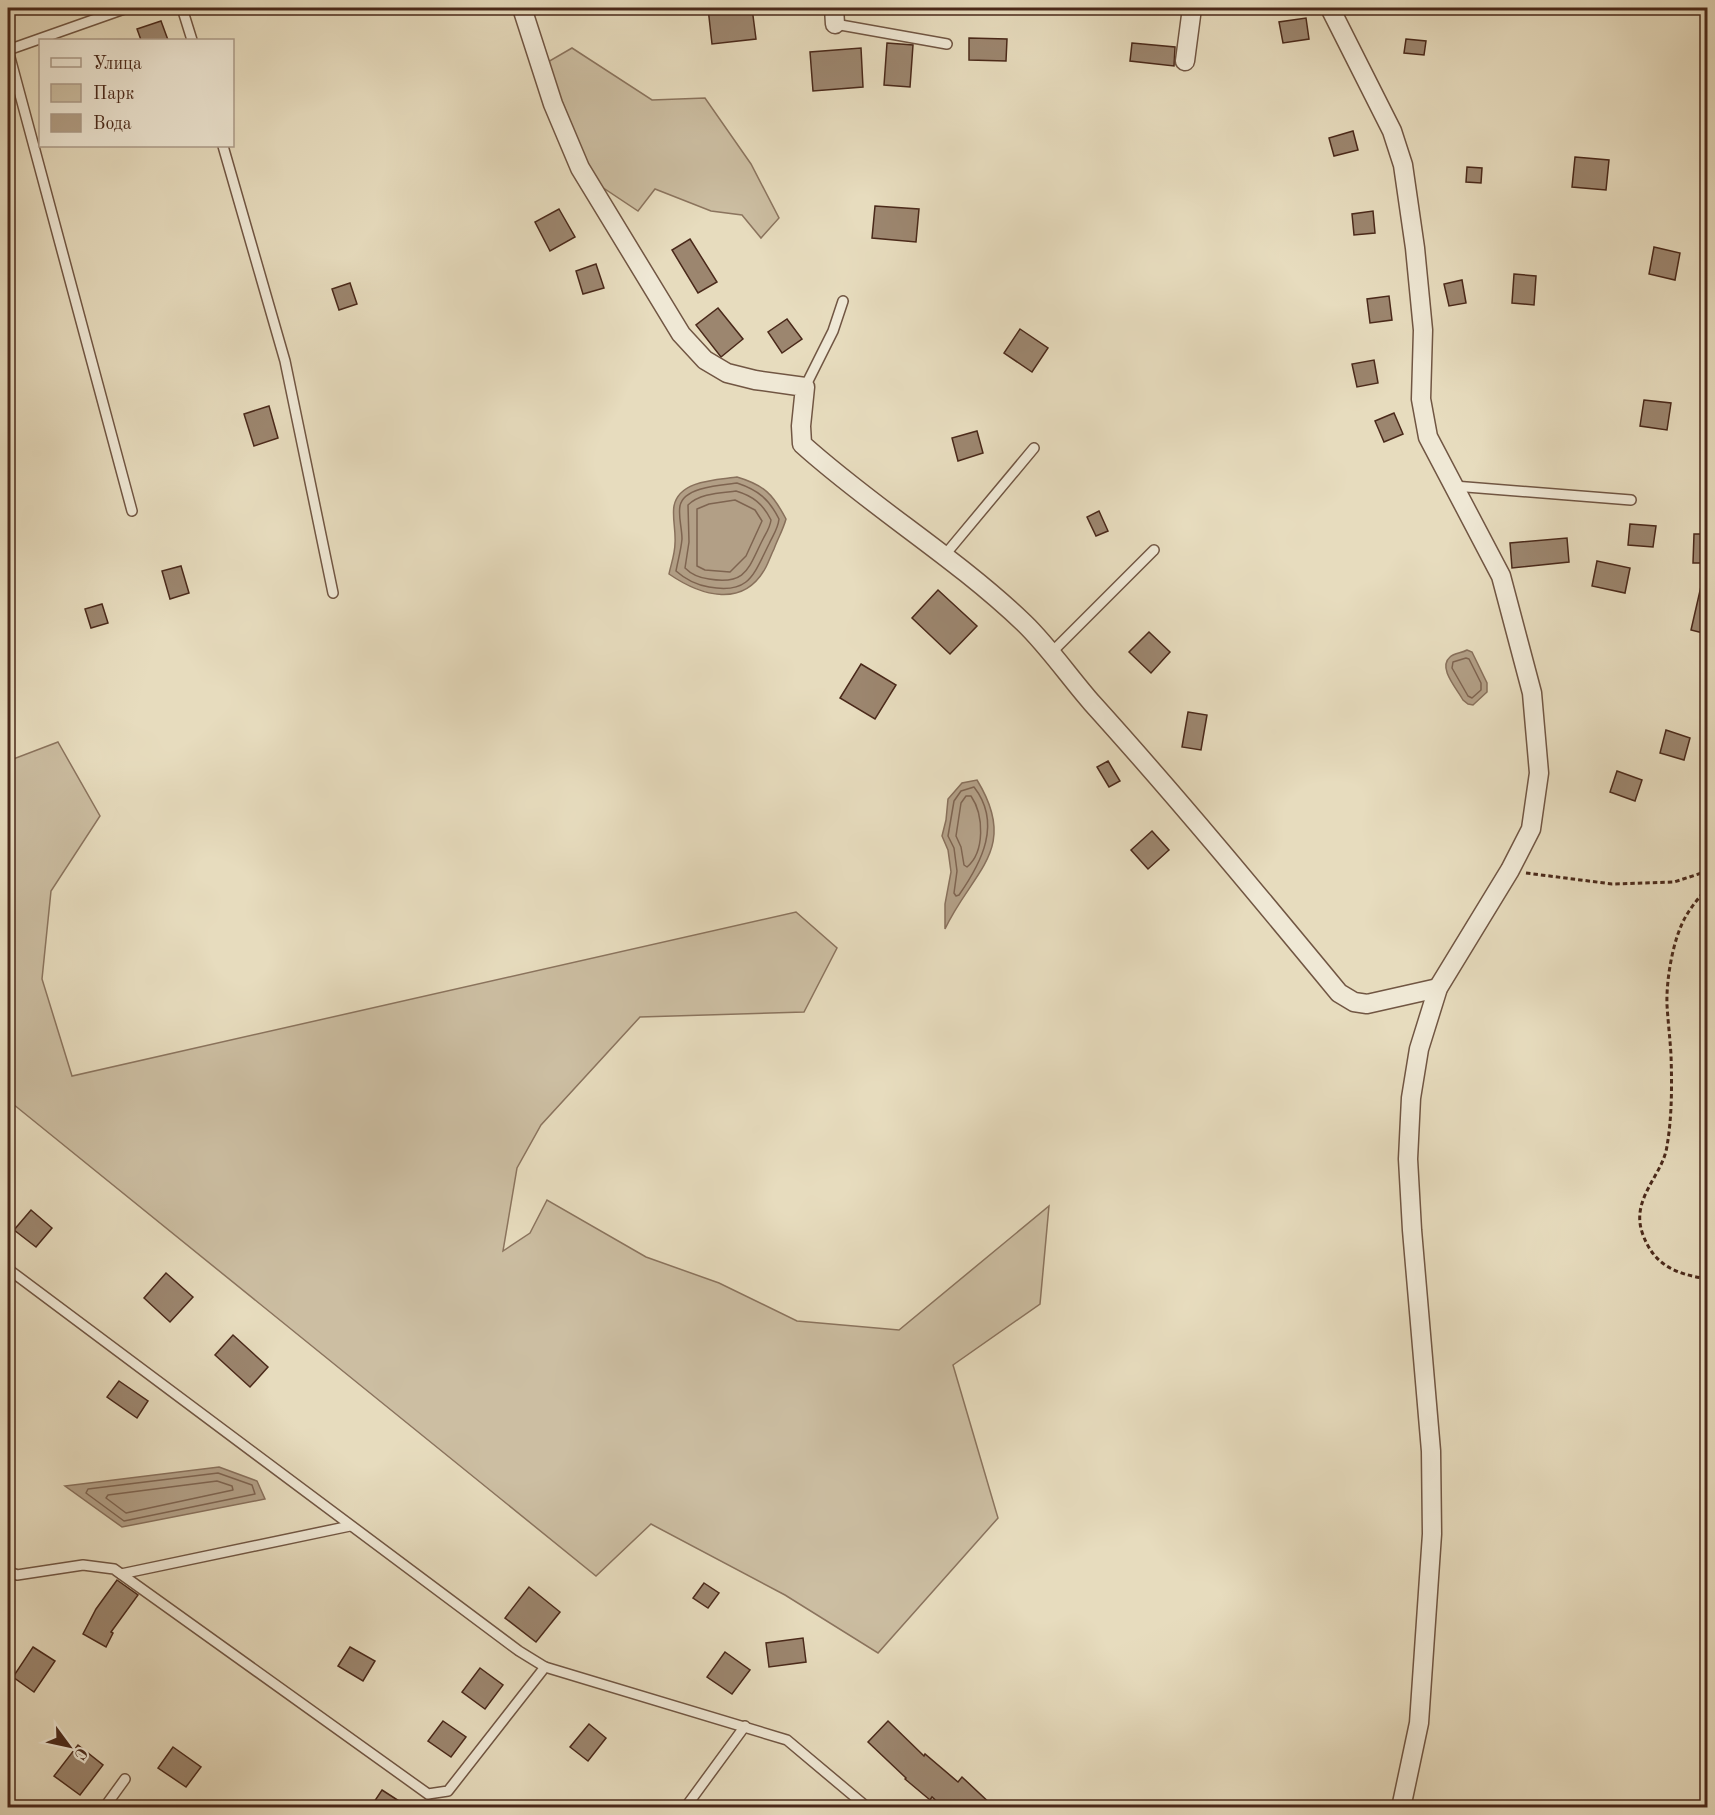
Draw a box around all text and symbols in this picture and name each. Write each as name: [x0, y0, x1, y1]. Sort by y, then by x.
legend: [39, 39, 234, 147]
text: Улица: [93, 55, 142, 73]
text: Парк: [93, 85, 134, 103]
text: Вода: [93, 115, 132, 133]
north arrow: [39, 1716, 99, 1776]
text: С: [70, 1744, 89, 1762]

